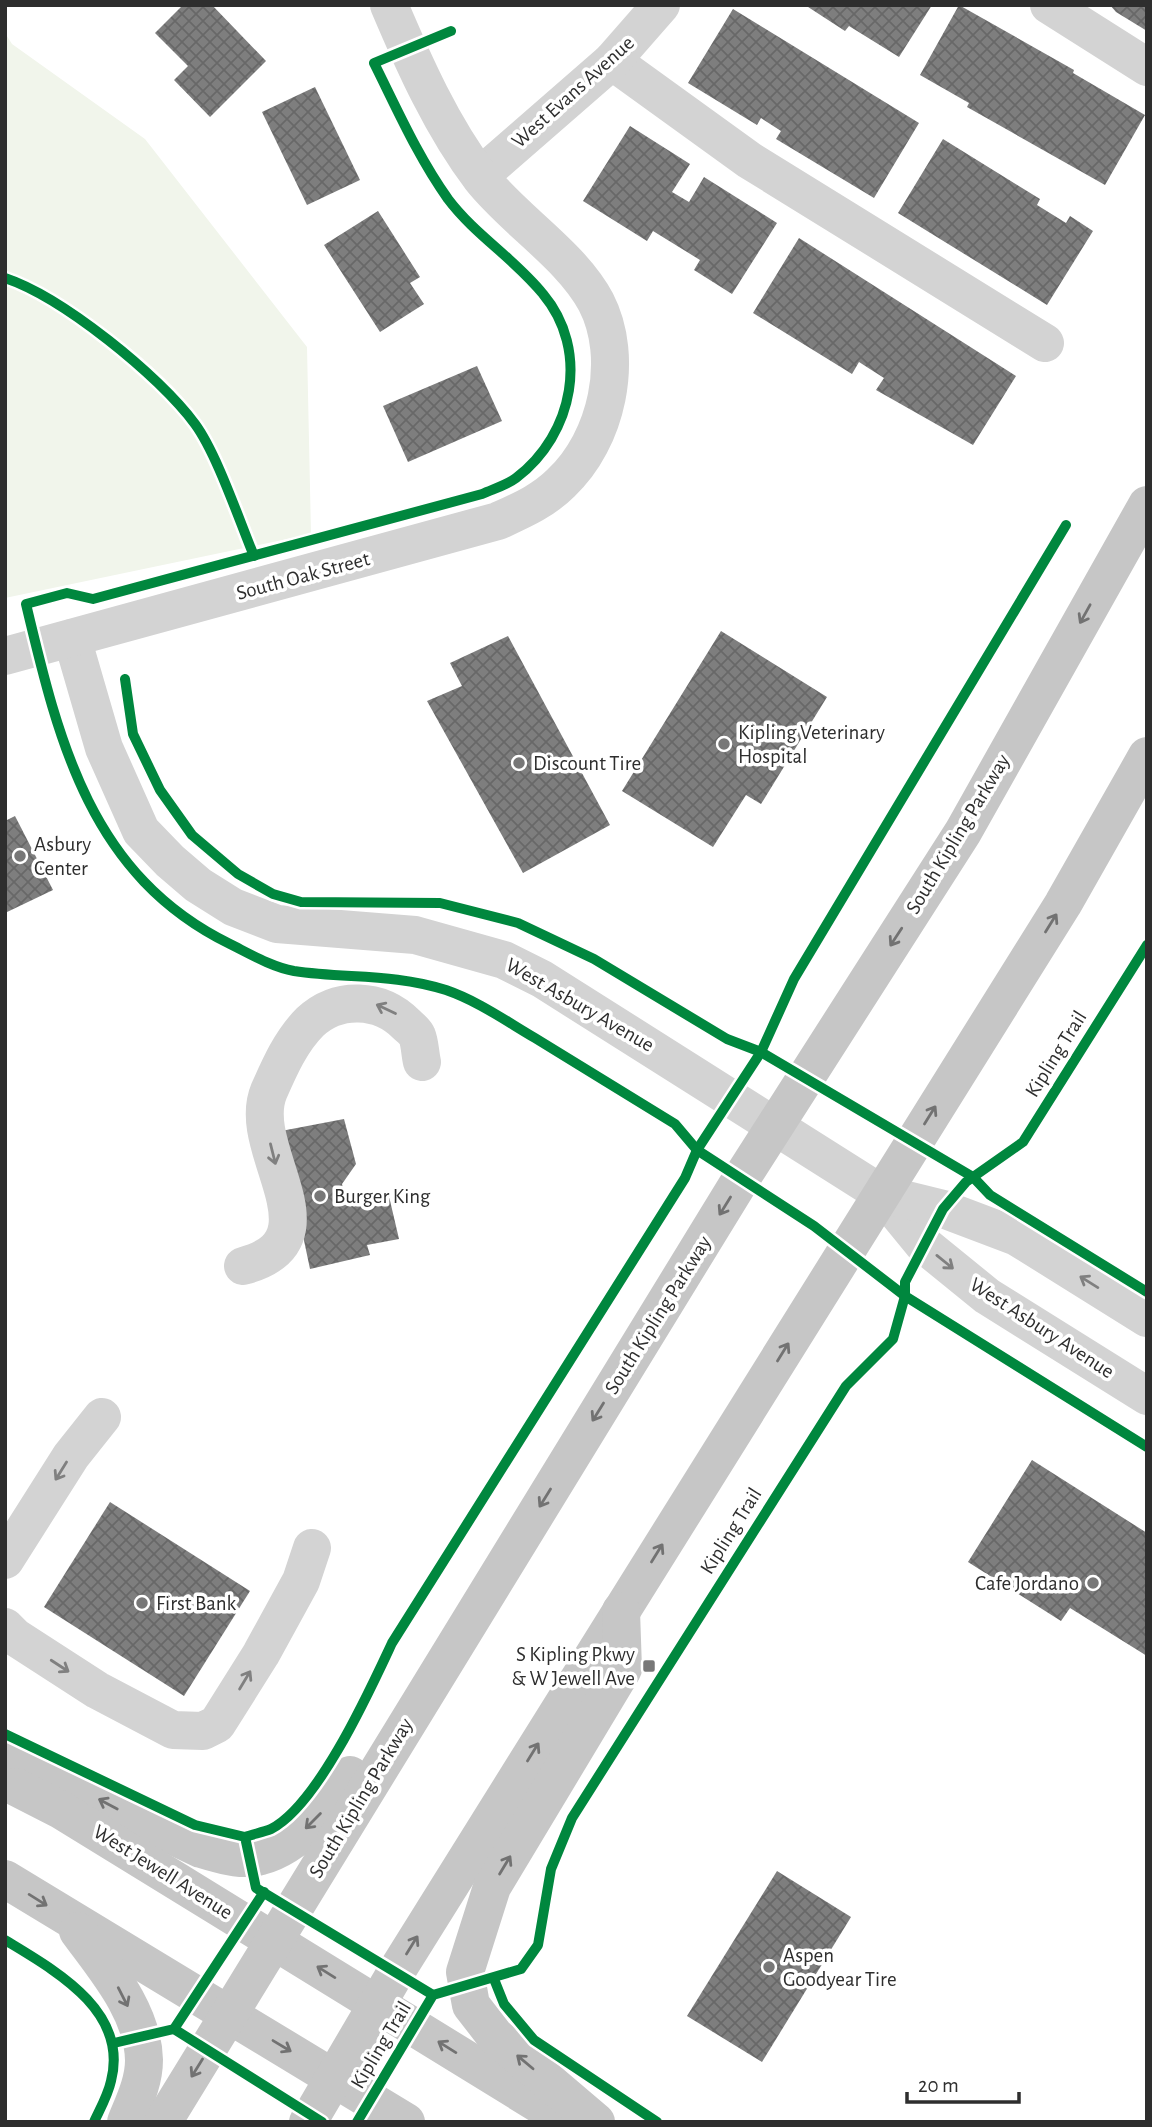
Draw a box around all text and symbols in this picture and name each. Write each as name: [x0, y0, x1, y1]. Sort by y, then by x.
street label: West Evans Avenue: [508, 32, 638, 152]
street label: South Oak Street: [234, 548, 372, 604]
one-way arrow: [1078, 603, 1091, 624]
place label: Kipling Veterinary Hospital: [738, 722, 885, 767]
marker: Kipling Veterinary Hospital: [716, 736, 732, 752]
street label: South Kipling Parkway: [902, 751, 1014, 917]
place label: Discount Tire: [533, 753, 641, 774]
marker: Discount Tire: [511, 755, 527, 771]
place label: Asbury Center: [34, 834, 91, 879]
marker: Asbury Center: [12, 848, 28, 864]
one-way arrow: [1045, 913, 1059, 933]
one-way arrow: [888, 926, 902, 946]
street label: West Asbury Avenue: [502, 954, 658, 1056]
one-way arrow: [376, 1002, 397, 1016]
street label: Kipling Trail: [1021, 1007, 1091, 1101]
one-way arrow: [924, 1106, 938, 1126]
one-way arrow: [267, 1142, 280, 1165]
place label: Burger King: [334, 1186, 431, 1207]
marker: Burger King: [312, 1188, 328, 1204]
one-way arrow: [717, 1195, 731, 1215]
street label: South Kipling Parkway: [601, 1232, 715, 1398]
one-way arrow: [935, 1254, 953, 1269]
street label: West Asbury Avenue: [966, 1274, 1118, 1382]
one-way arrow: [1079, 1274, 1099, 1288]
one-way arrow: [775, 1343, 790, 1362]
one-way arrow: [590, 1402, 604, 1422]
one-way arrow: [53, 1461, 67, 1481]
street label: Kipling Trail: [696, 1484, 766, 1578]
one-way arrow: [537, 1487, 551, 1507]
one-way arrow: [651, 1544, 665, 1564]
place label: Cafe Jordano: [975, 1573, 1079, 1594]
marker: Cafe Jordano: [1085, 1575, 1101, 1591]
place label: First Bank: [156, 1593, 237, 1614]
marker: First Bank: [134, 1595, 150, 1611]
place label: S Kipling Pkwy & W Jewell Ave: [512, 1644, 635, 1689]
marker: S Kipling Pkwy & W Jewell Ave: [641, 1658, 657, 1674]
one-way arrow: [50, 1660, 70, 1674]
one-way arrow: [238, 1670, 252, 1690]
street label: South Kipling Parkway: [305, 1715, 417, 1881]
one-way arrow: [526, 1743, 540, 1763]
one-way arrow: [98, 1797, 119, 1811]
one-way arrow: [305, 1813, 322, 1830]
street label: West Jewell Avenue: [90, 1821, 236, 1923]
one-way arrow: [499, 1856, 513, 1876]
one-way arrow: [28, 1892, 47, 1907]
one-way arrow: [406, 1936, 420, 1956]
place label: Aspen Goodyear Tire: [783, 1945, 897, 1990]
marker: Aspen Goodyear Tire: [761, 1959, 777, 1975]
one-way arrow: [316, 1965, 336, 1979]
one-way arrow: [117, 1986, 131, 2007]
street label: Kipling Trail: [347, 1998, 415, 2092]
one-way arrow: [271, 2039, 291, 2053]
one-way arrow: [438, 2040, 458, 2054]
one-way arrow: [517, 2054, 535, 2070]
one-way arrow: [189, 2058, 204, 2077]
scale bar: [907, 2060, 1019, 2104]
text: 20 m: [918, 2075, 959, 2096]

